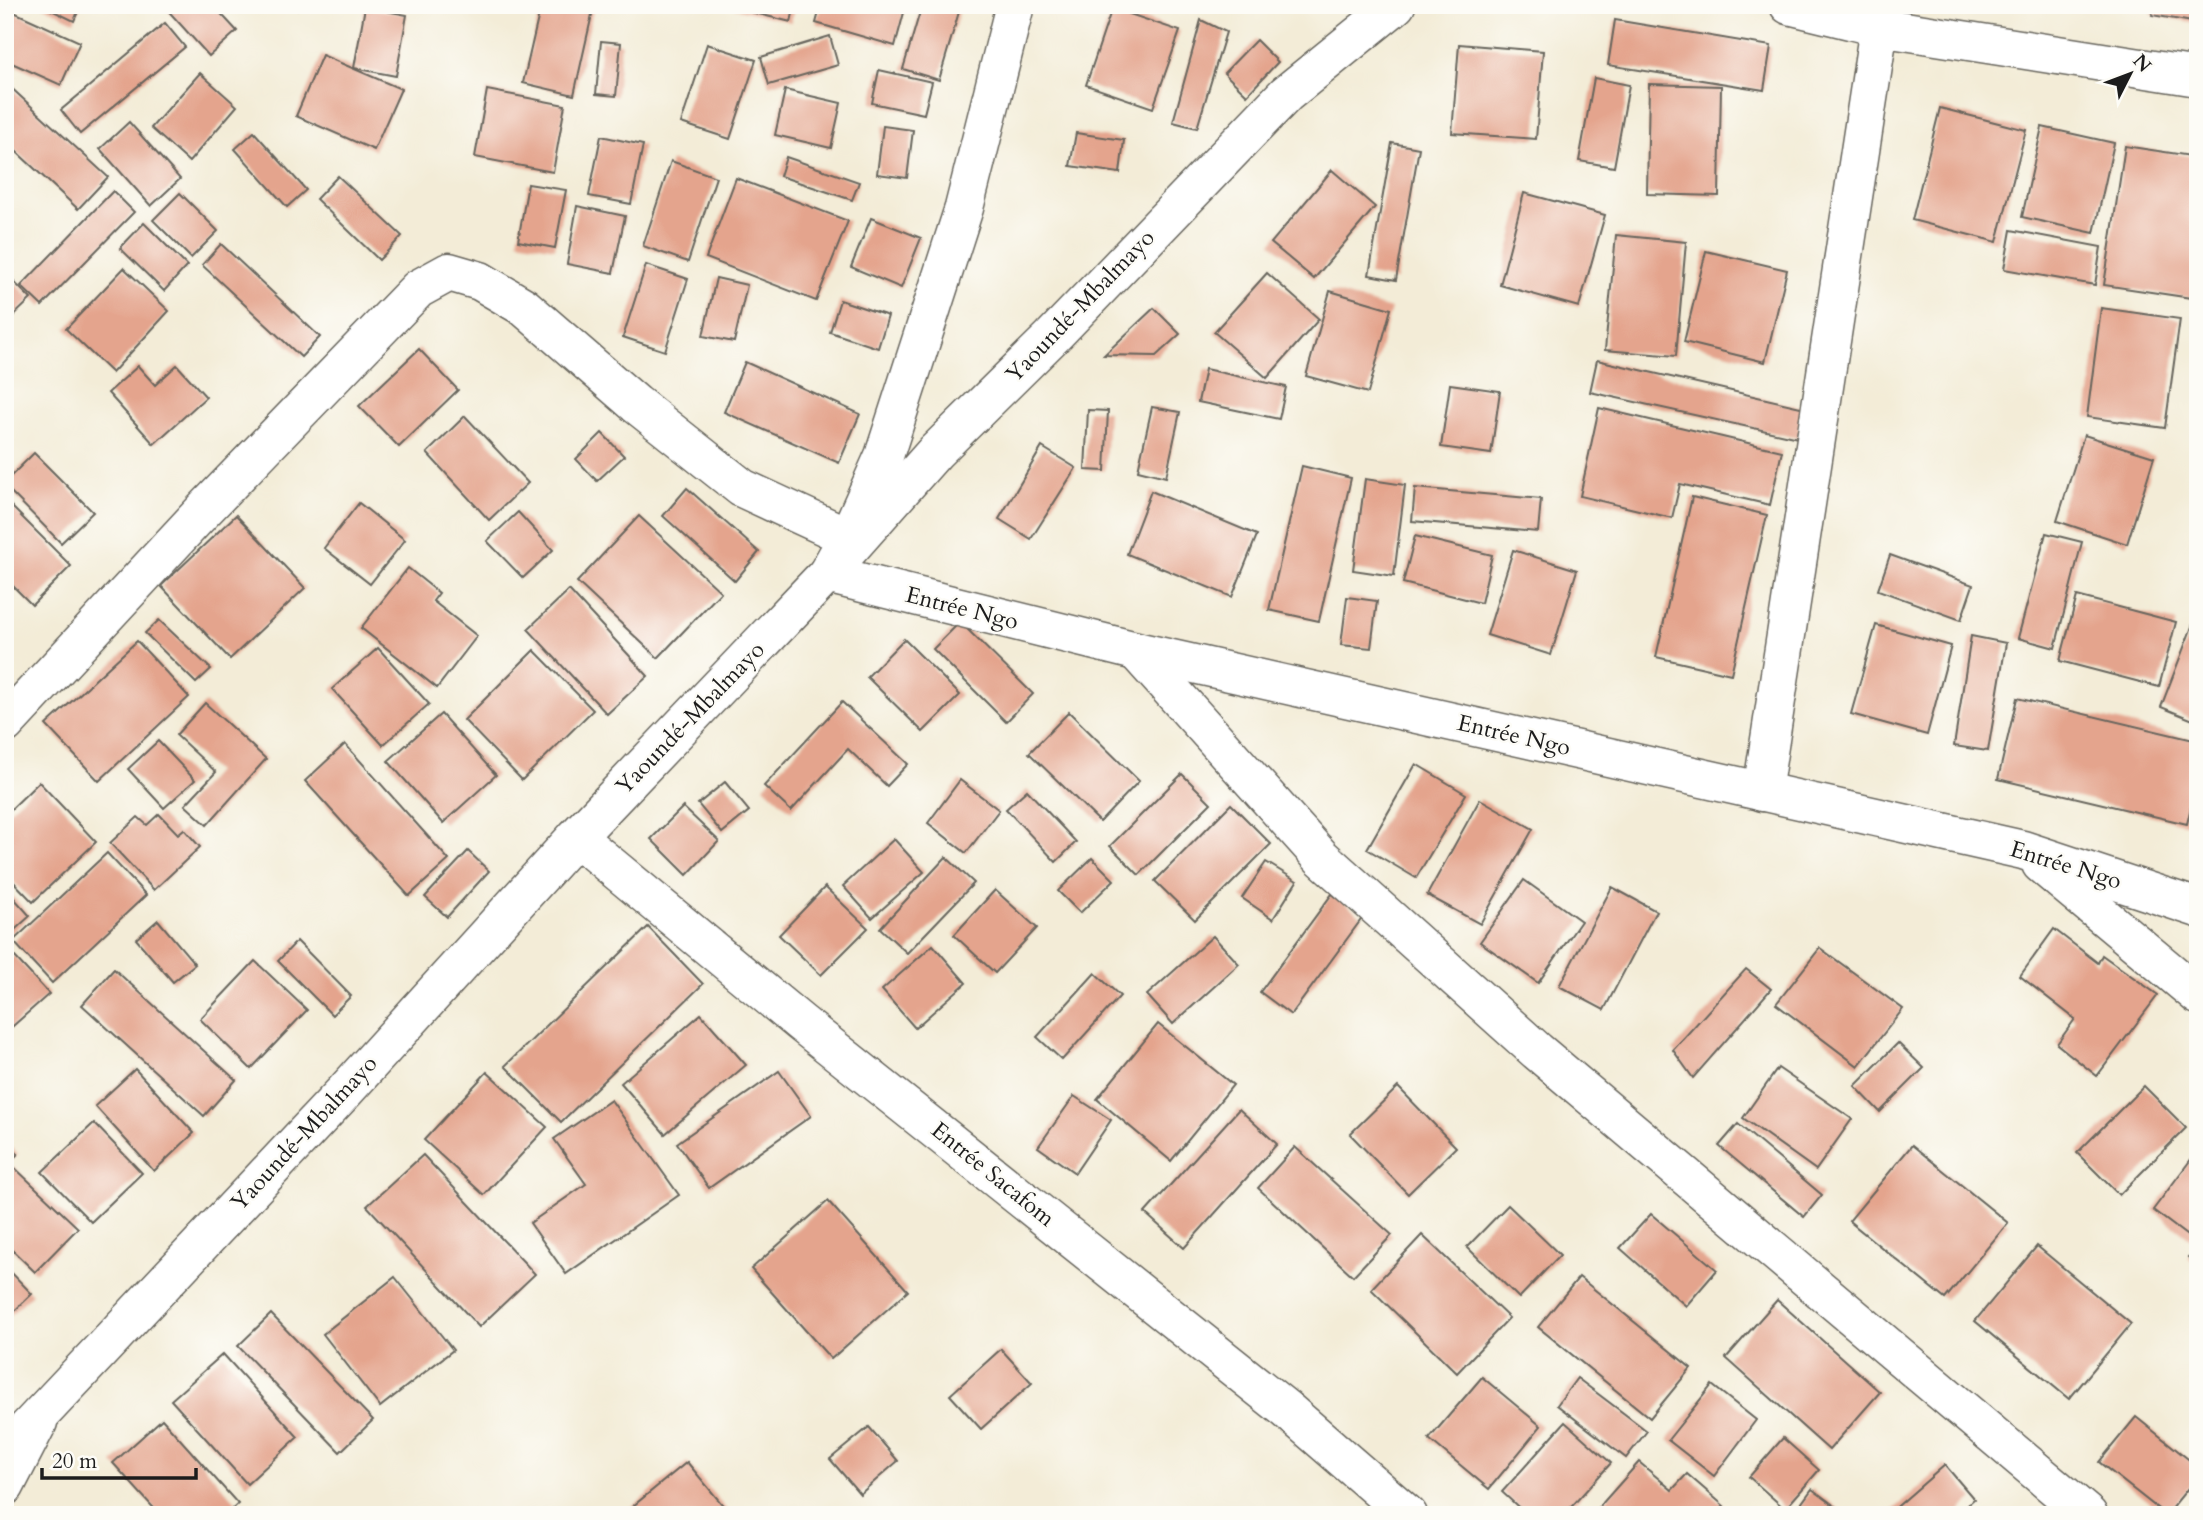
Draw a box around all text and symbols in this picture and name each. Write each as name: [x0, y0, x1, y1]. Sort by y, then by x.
north arrow: [2094, 38, 2164, 108]
text: N: [2127, 48, 2157, 78]
street label: Yaoundé-Mbalmayo: [999, 223, 1161, 389]
street label: Entrée Ngo: [902, 579, 1022, 637]
street label: Yaoundé-Mbalmayo: [609, 635, 771, 801]
street label: Entrée Ngo: [1455, 707, 1573, 763]
street label: Entrée Ngo: [2007, 833, 2125, 897]
street label: Yaoundé-Mbalmayo: [224, 1049, 384, 1217]
street label: Entrée Sacafom: [925, 1115, 1062, 1234]
scale bar: [42, 1436, 196, 1480]
text: 20 m: [52, 1447, 97, 1476]

